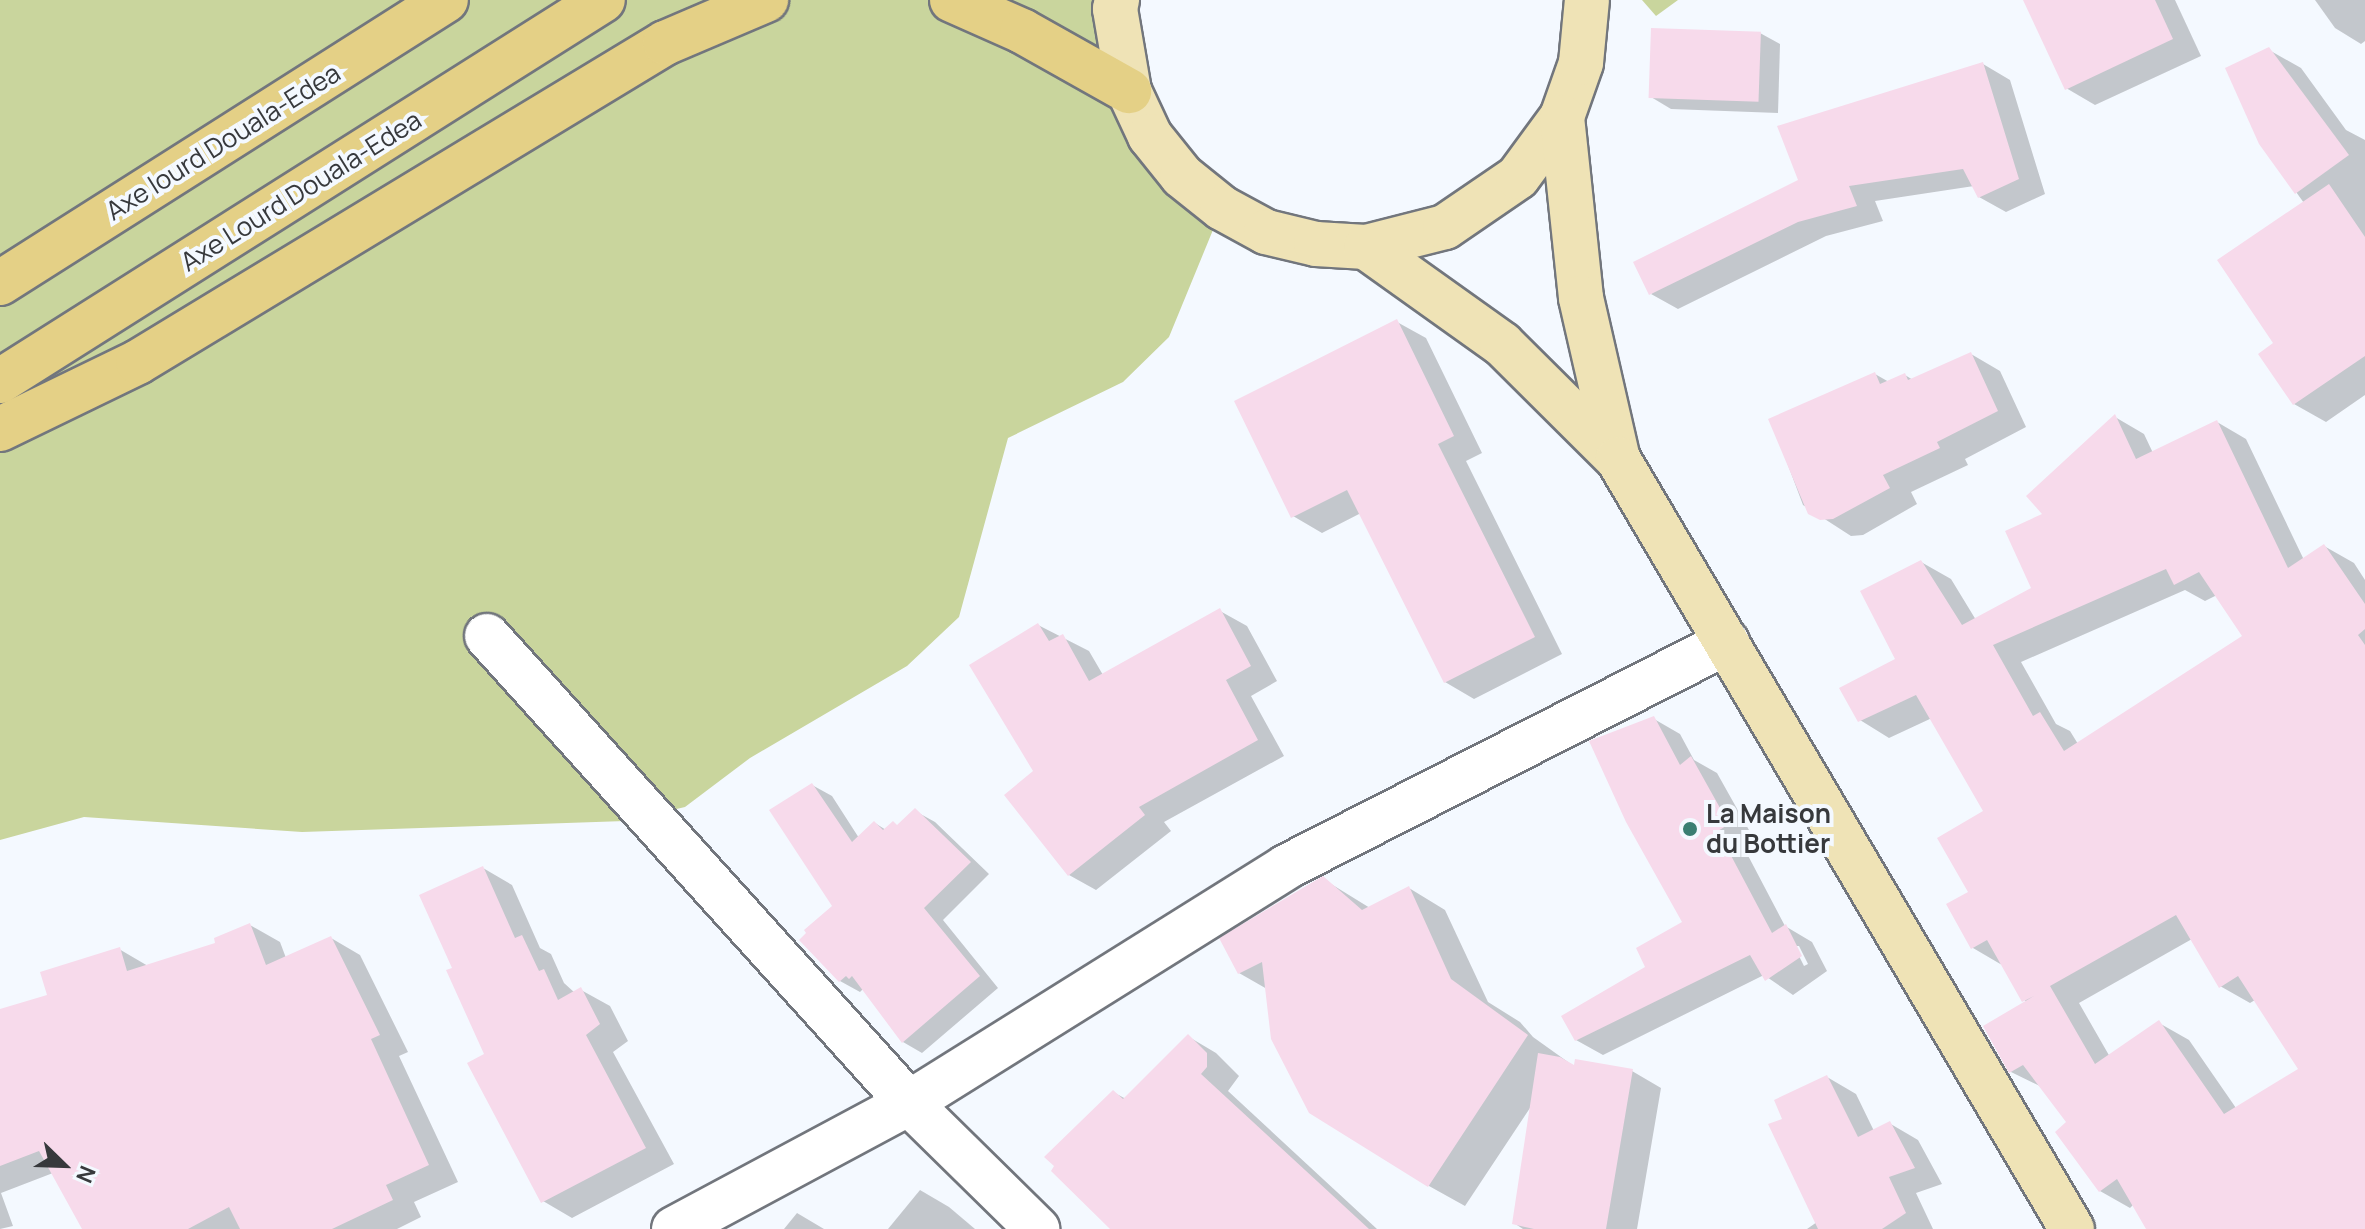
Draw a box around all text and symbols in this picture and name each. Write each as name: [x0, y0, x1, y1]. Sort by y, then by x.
street label: Axe lourd Douala-Edea: [100, 57, 346, 227]
street label: Axe Lourd Douala-Edea: [175, 104, 427, 278]
place label: La Maison du Bottier: [1706, 798, 1831, 860]
marker: La Maison du Bottier: [1681, 820, 1699, 838]
north arrow: [24, 1125, 104, 1205]
text: N: [69, 1161, 103, 1188]

